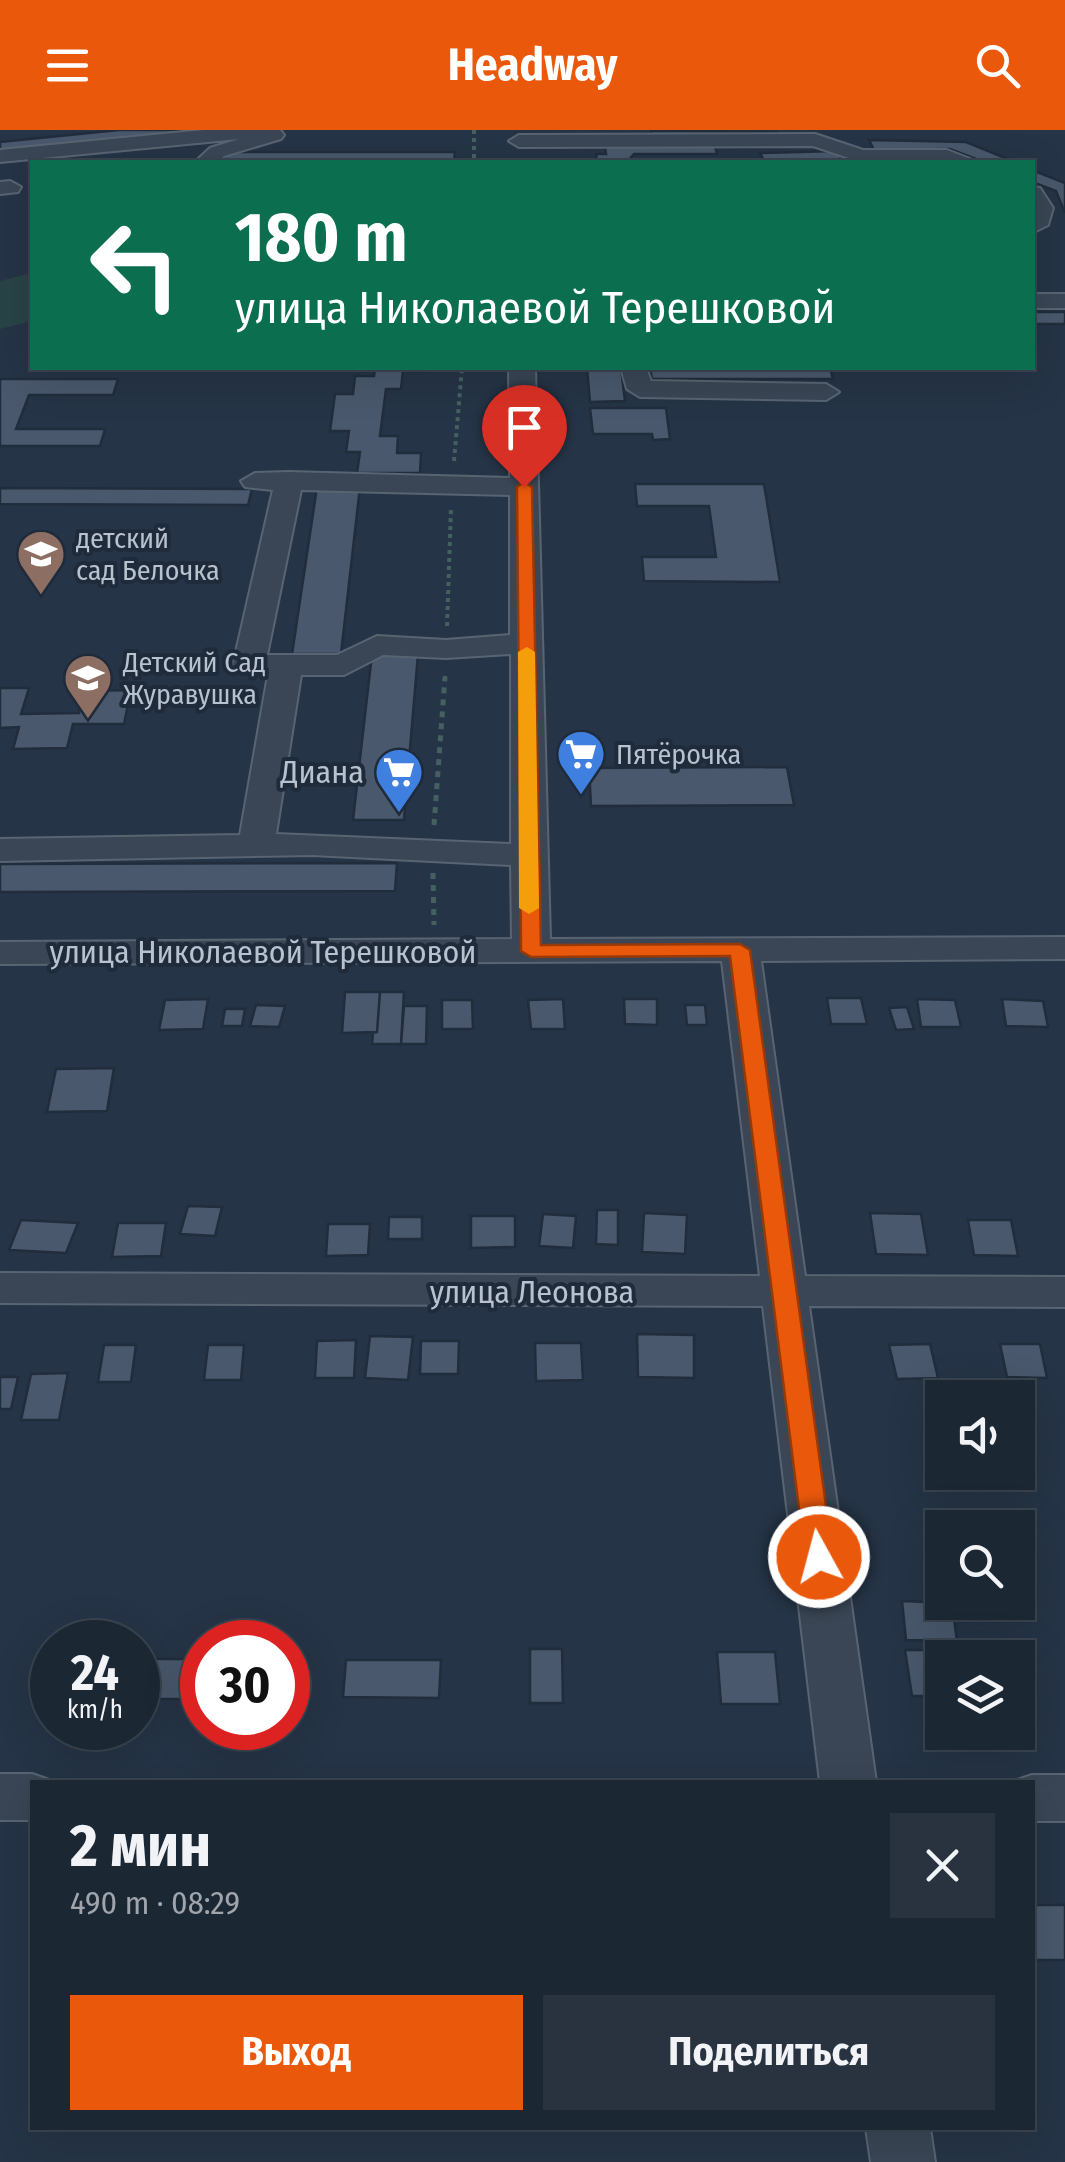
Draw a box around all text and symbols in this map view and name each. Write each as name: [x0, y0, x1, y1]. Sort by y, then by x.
icon: menu: [40, 38, 95, 93]
text: Headway: [448, 38, 617, 92]
icon: search: [970, 38, 1025, 93]
text: 180 m: [235, 196, 408, 280]
icon: left: [70, 200, 200, 330]
text: улица Николаевой Терешковой: [235, 281, 836, 335]
pin: [482, 385, 567, 488]
icon: arrive: [497, 400, 552, 455]
place label: детский сад Белочка: [76, 522, 220, 587]
school or university icon: детский сад Белочка: [15, 528, 67, 596]
place label: Детский Сад Журавушка: [122, 646, 266, 711]
school or university icon: Детский Сад Журавушка: [62, 652, 114, 720]
supermarket icon: Пятёрочка: [555, 728, 607, 796]
place label: Пятёрочка: [616, 738, 741, 771]
supermarket icon: Диана: [373, 746, 425, 814]
place label: Диана: [280, 753, 364, 791]
street label: улица Николаевой Терешковой: [49, 933, 477, 971]
street label: улица Леонова: [430, 1273, 634, 1311]
map controls: [925, 1380, 1035, 1750]
button: sound: [925, 1380, 1035, 1490]
position arrow: [767, 1505, 871, 1609]
button: search: [925, 1510, 1035, 1620]
speed limit sign: 30: [180, 1620, 310, 1750]
button: layers: [925, 1640, 1035, 1750]
text: 24: [71, 1643, 119, 1703]
text: km/h: [67, 1695, 123, 1725]
text: 2 мин: [70, 1810, 211, 1882]
button: close: [890, 1813, 995, 1918]
text: 490 m · 08:29: [70, 1884, 240, 1922]
button: Выход: [70, 1995, 523, 2110]
button: Поделиться: [543, 1995, 995, 2110]

